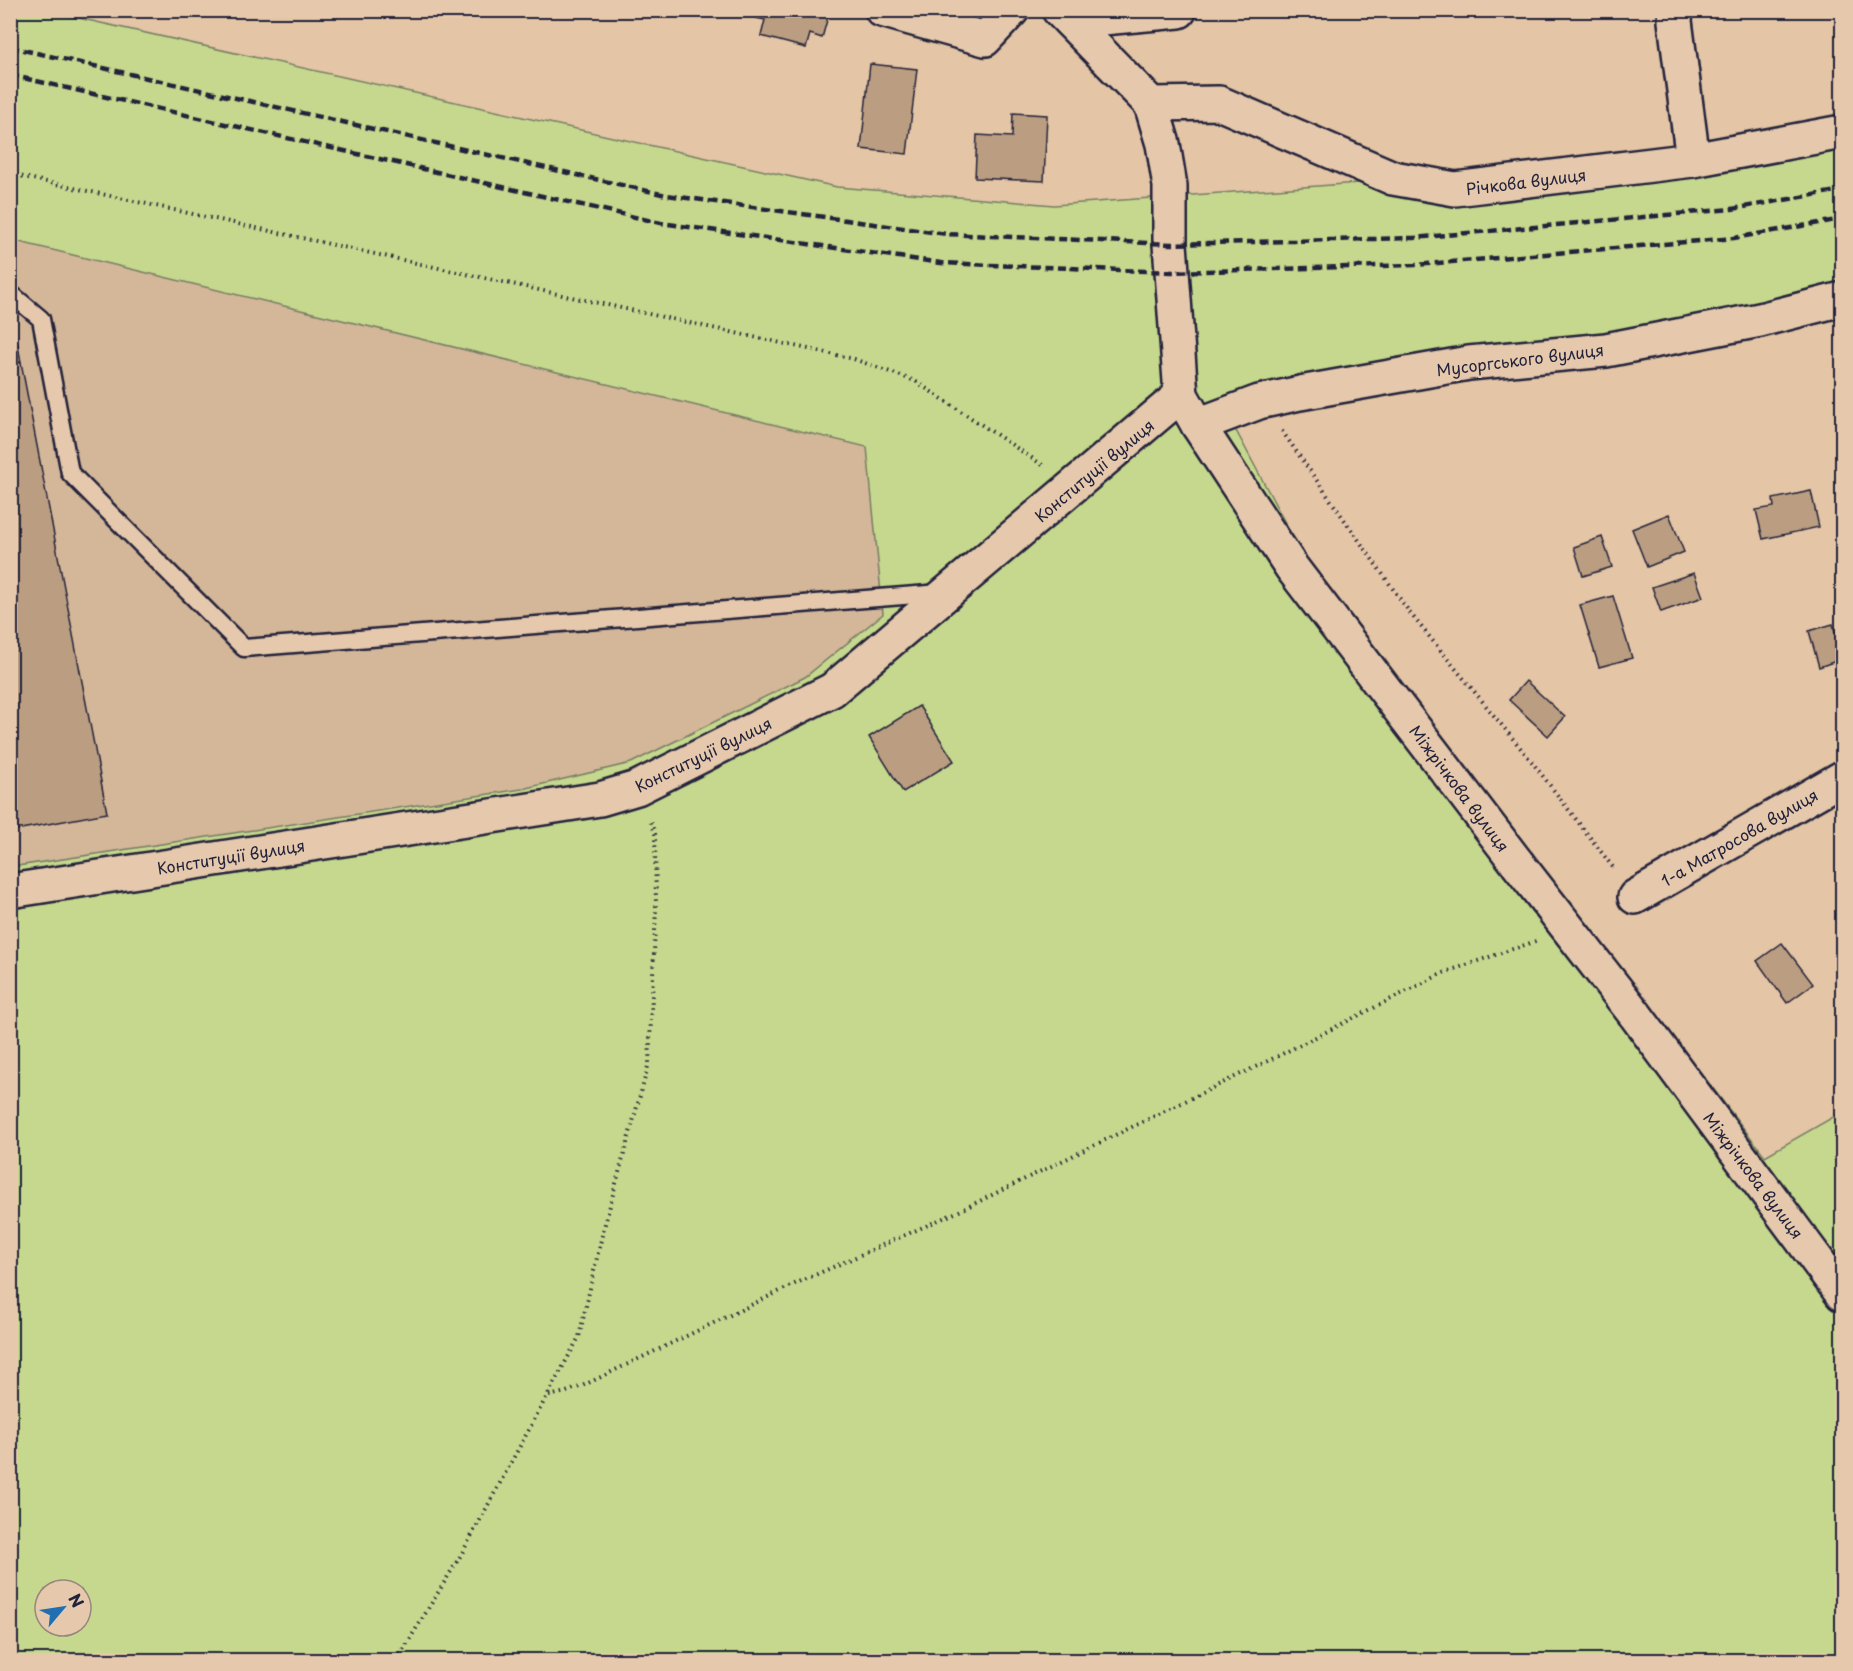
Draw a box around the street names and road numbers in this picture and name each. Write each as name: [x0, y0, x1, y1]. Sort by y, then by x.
street label: Річкова вулиця: [1464, 162, 1588, 200]
street label: Мусоргського вулиця: [1435, 337, 1605, 381]
street label: Конституції вулиця: [1029, 413, 1159, 527]
street label: Конституції вулиця: [631, 710, 775, 798]
street label: Міжрічкова вулиця: [1404, 720, 1516, 856]
street label: 1-а Матросова вулиця: [1656, 782, 1822, 892]
street label: Конституції вулиця: [155, 832, 307, 880]
street label: Міжрічкова вулиця: [1698, 1107, 1810, 1243]

